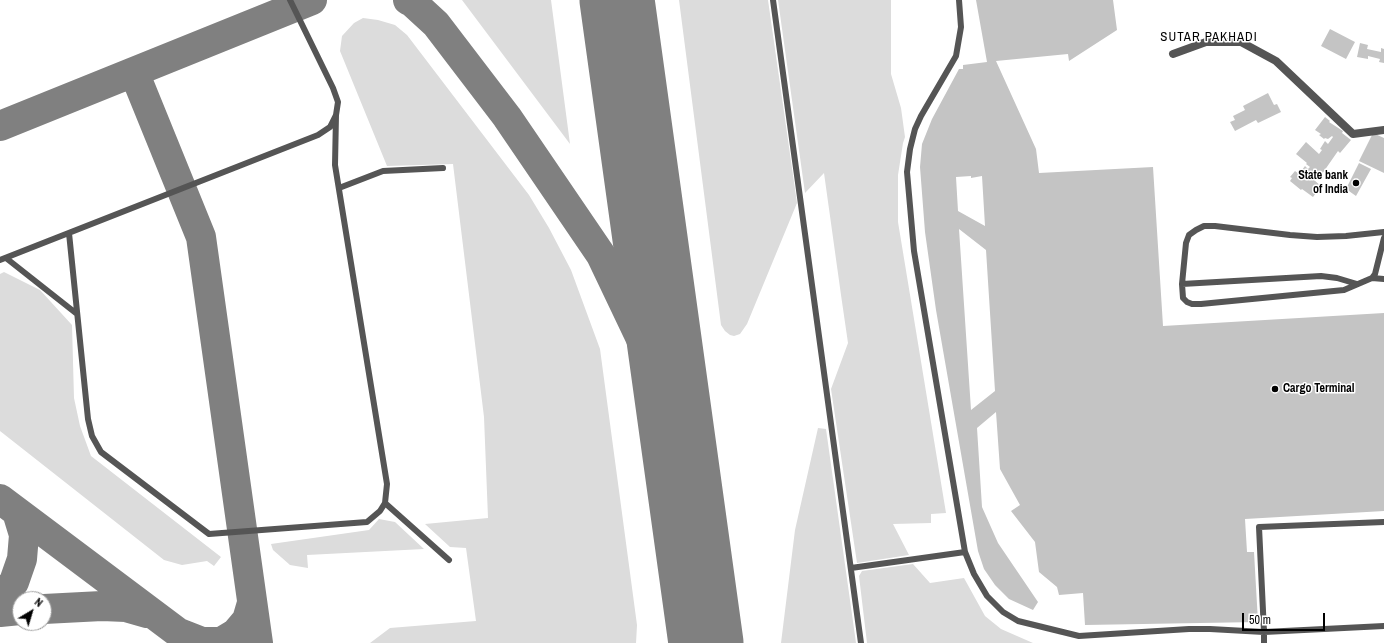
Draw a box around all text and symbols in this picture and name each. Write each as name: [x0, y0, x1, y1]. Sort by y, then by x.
district label: SUTAR PAKHADI: [1160, 30, 1258, 46]
place label: State bank of India: [1298, 169, 1348, 197]
marker: State bank of India: [1351, 178, 1361, 188]
place label: Cargo Terminal: [1283, 382, 1354, 396]
marker: Cargo Terminal: [1270, 384, 1280, 394]
north arrow: [12, 591, 52, 631]
text: N: [32, 595, 46, 610]
scale bar: [1244, 605, 1327, 631]
text: 50 m: [1249, 612, 1271, 628]

